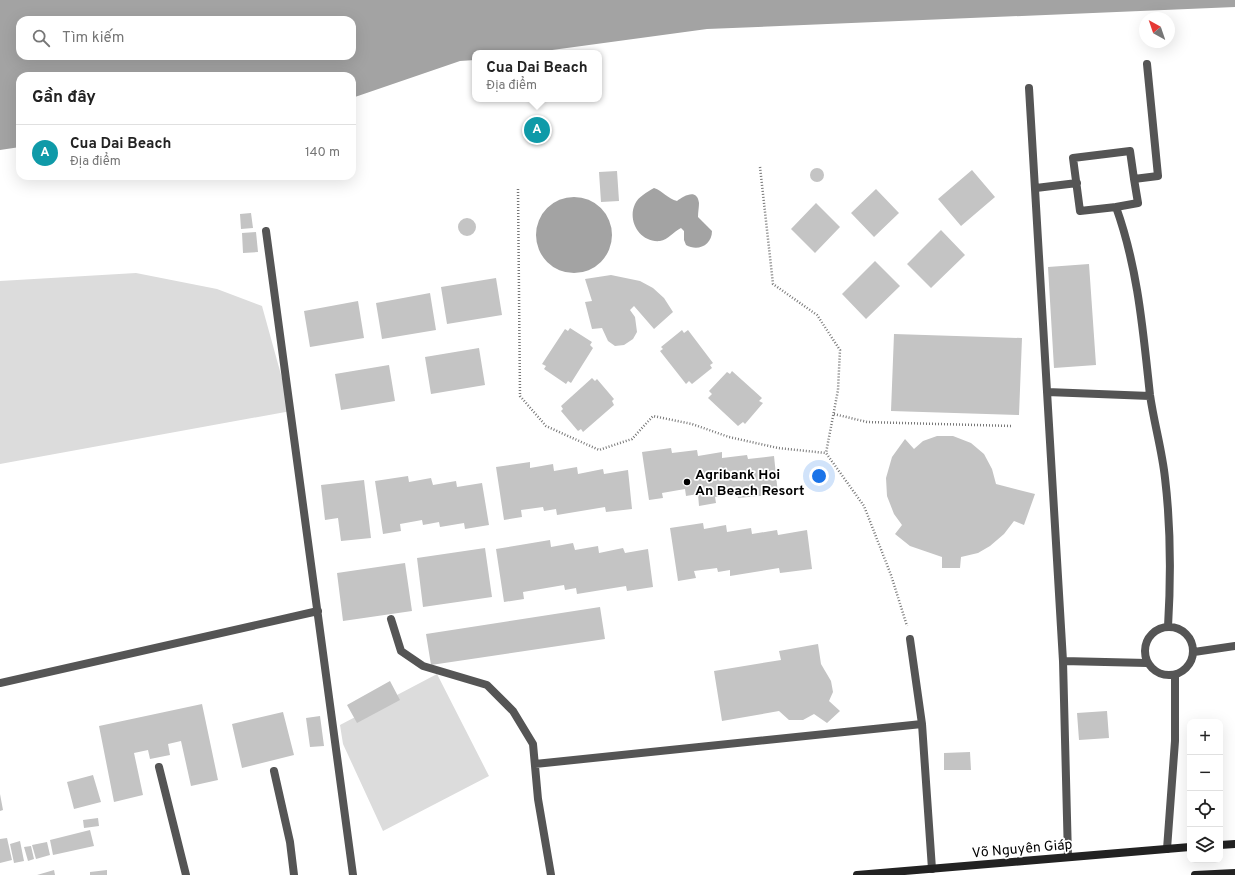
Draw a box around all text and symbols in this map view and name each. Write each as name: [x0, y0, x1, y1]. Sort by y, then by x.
north arrow: [1139, 12, 1175, 48]
search box: [16, 16, 356, 60]
icon: search: [30, 27, 52, 49]
text: Tìm kiếm: [62, 29, 124, 48]
popup: [472, 50, 602, 102]
text: Cua Dai Beach: [486, 59, 588, 78]
text: Địa điểm: [486, 78, 537, 94]
text: Gần đây: [32, 87, 96, 109]
pin: A: [524, 115, 550, 145]
text: Cua Dai Beach: [70, 135, 171, 154]
text: A: [40, 145, 50, 161]
text: 140 m: [305, 145, 340, 161]
text: Địa điểm: [70, 154, 121, 170]
your location: [809, 466, 829, 486]
place label: Agribank Hoi An Beach Resort: [695, 467, 804, 500]
marker: Agribank Hoi An Beach Resort: [682, 477, 692, 487]
map controls: [1187, 719, 1223, 863]
button: +: [1187, 719, 1223, 755]
button: −: [1187, 755, 1223, 791]
button: locate: [1187, 791, 1223, 827]
button: layers: [1187, 827, 1223, 863]
street label: Võ Nguyên Giáp: [971, 837, 1073, 862]

